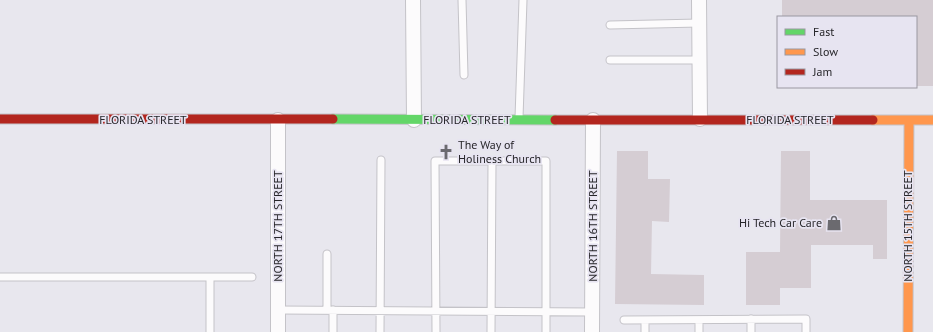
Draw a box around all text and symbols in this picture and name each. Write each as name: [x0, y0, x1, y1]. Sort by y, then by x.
legend: [777, 16, 917, 88]
text: Fast: [813, 24, 834, 39]
text: Slow: [813, 44, 838, 59]
text: Jam: [812, 64, 832, 79]
street label: FLORIDA STREET: [99, 112, 187, 127]
street label: FLORIDA STREET: [423, 112, 511, 127]
street label: FLORIDA STREET: [746, 112, 834, 127]
place label: The Way of Holiness Church: [458, 137, 541, 166]
church icon: The Way of Holiness Church: [437, 143, 455, 161]
street label: NORTH 17TH STREET: [270, 170, 285, 282]
street label: NORTH 16TH STREET: [585, 170, 600, 282]
street label: NORTH 15TH STREET: [900, 170, 915, 282]
shop icon: Hi Tech Car Care: [825, 214, 843, 232]
place label: Hi Tech Car Care: [739, 215, 822, 230]

